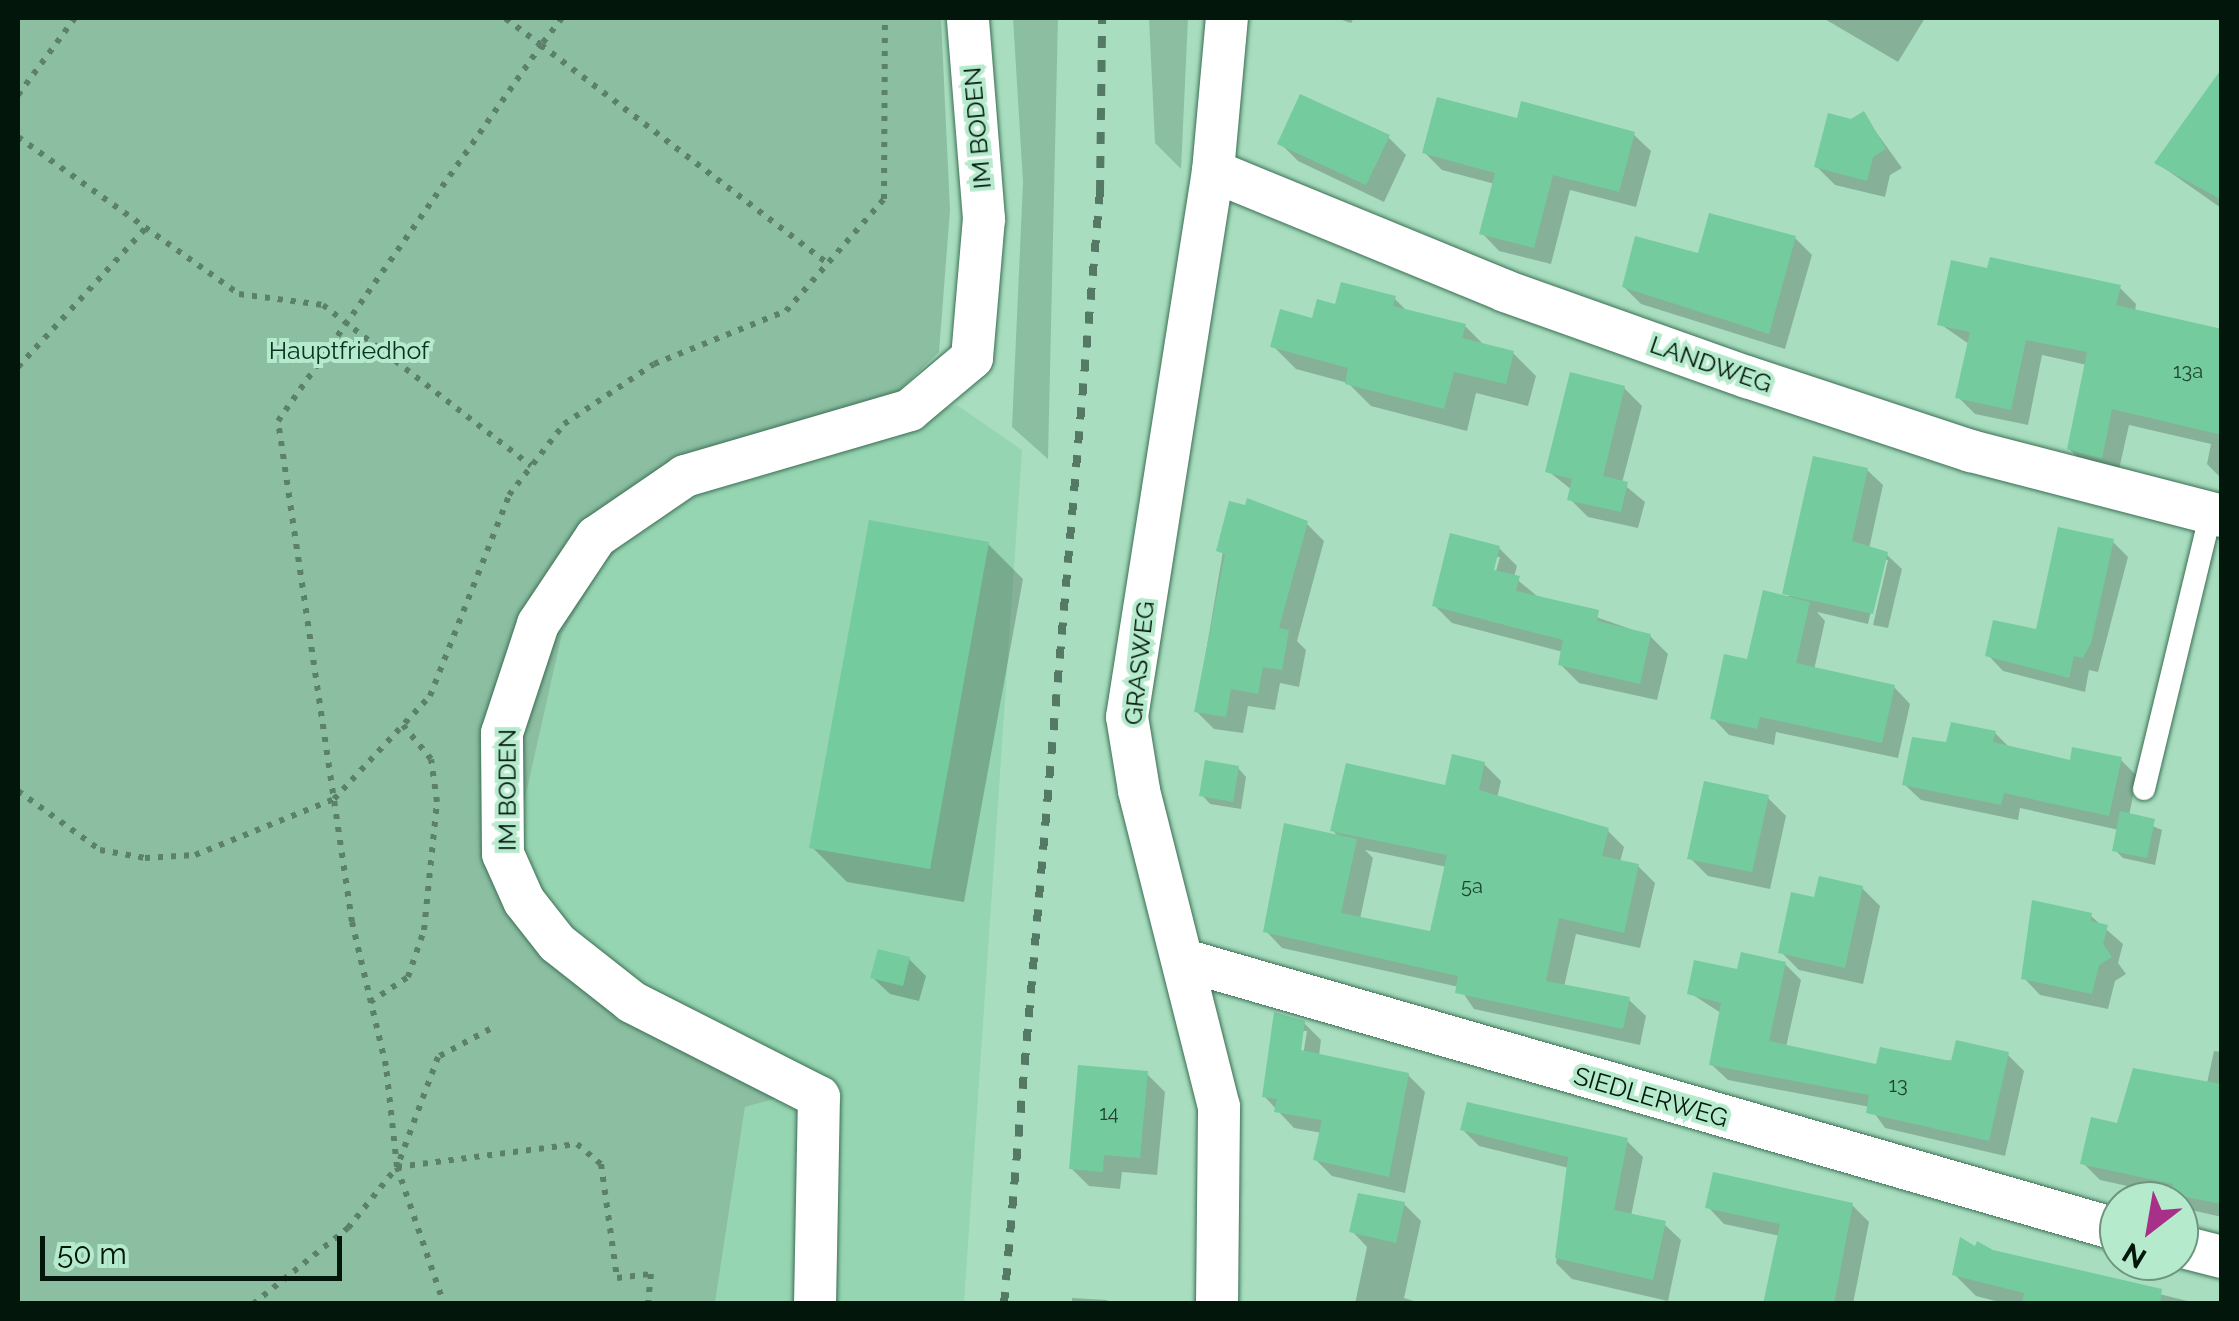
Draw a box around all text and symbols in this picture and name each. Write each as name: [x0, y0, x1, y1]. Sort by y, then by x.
street label: IM BODEN: [957, 66, 997, 190]
street label: LANDWEG: [1646, 329, 1776, 399]
park label: Hauptfriedhof: [269, 335, 429, 365]
house number: 13a: [2173, 359, 2203, 383]
street label: GRASWEG: [1118, 600, 1160, 726]
street label: IM BODEN: [492, 729, 522, 851]
house number: 5a: [1461, 874, 1483, 898]
street label: SIEDLERWEG: [1570, 1061, 1732, 1133]
house number: 13: [1888, 1073, 1908, 1097]
house number: 14: [1099, 1101, 1119, 1125]
north arrow: [2099, 1181, 2199, 1281]
scale bar: [45, 1216, 348, 1278]
text: 50 m: [57, 1236, 127, 1271]
text: N: [2117, 1236, 2152, 1275]

